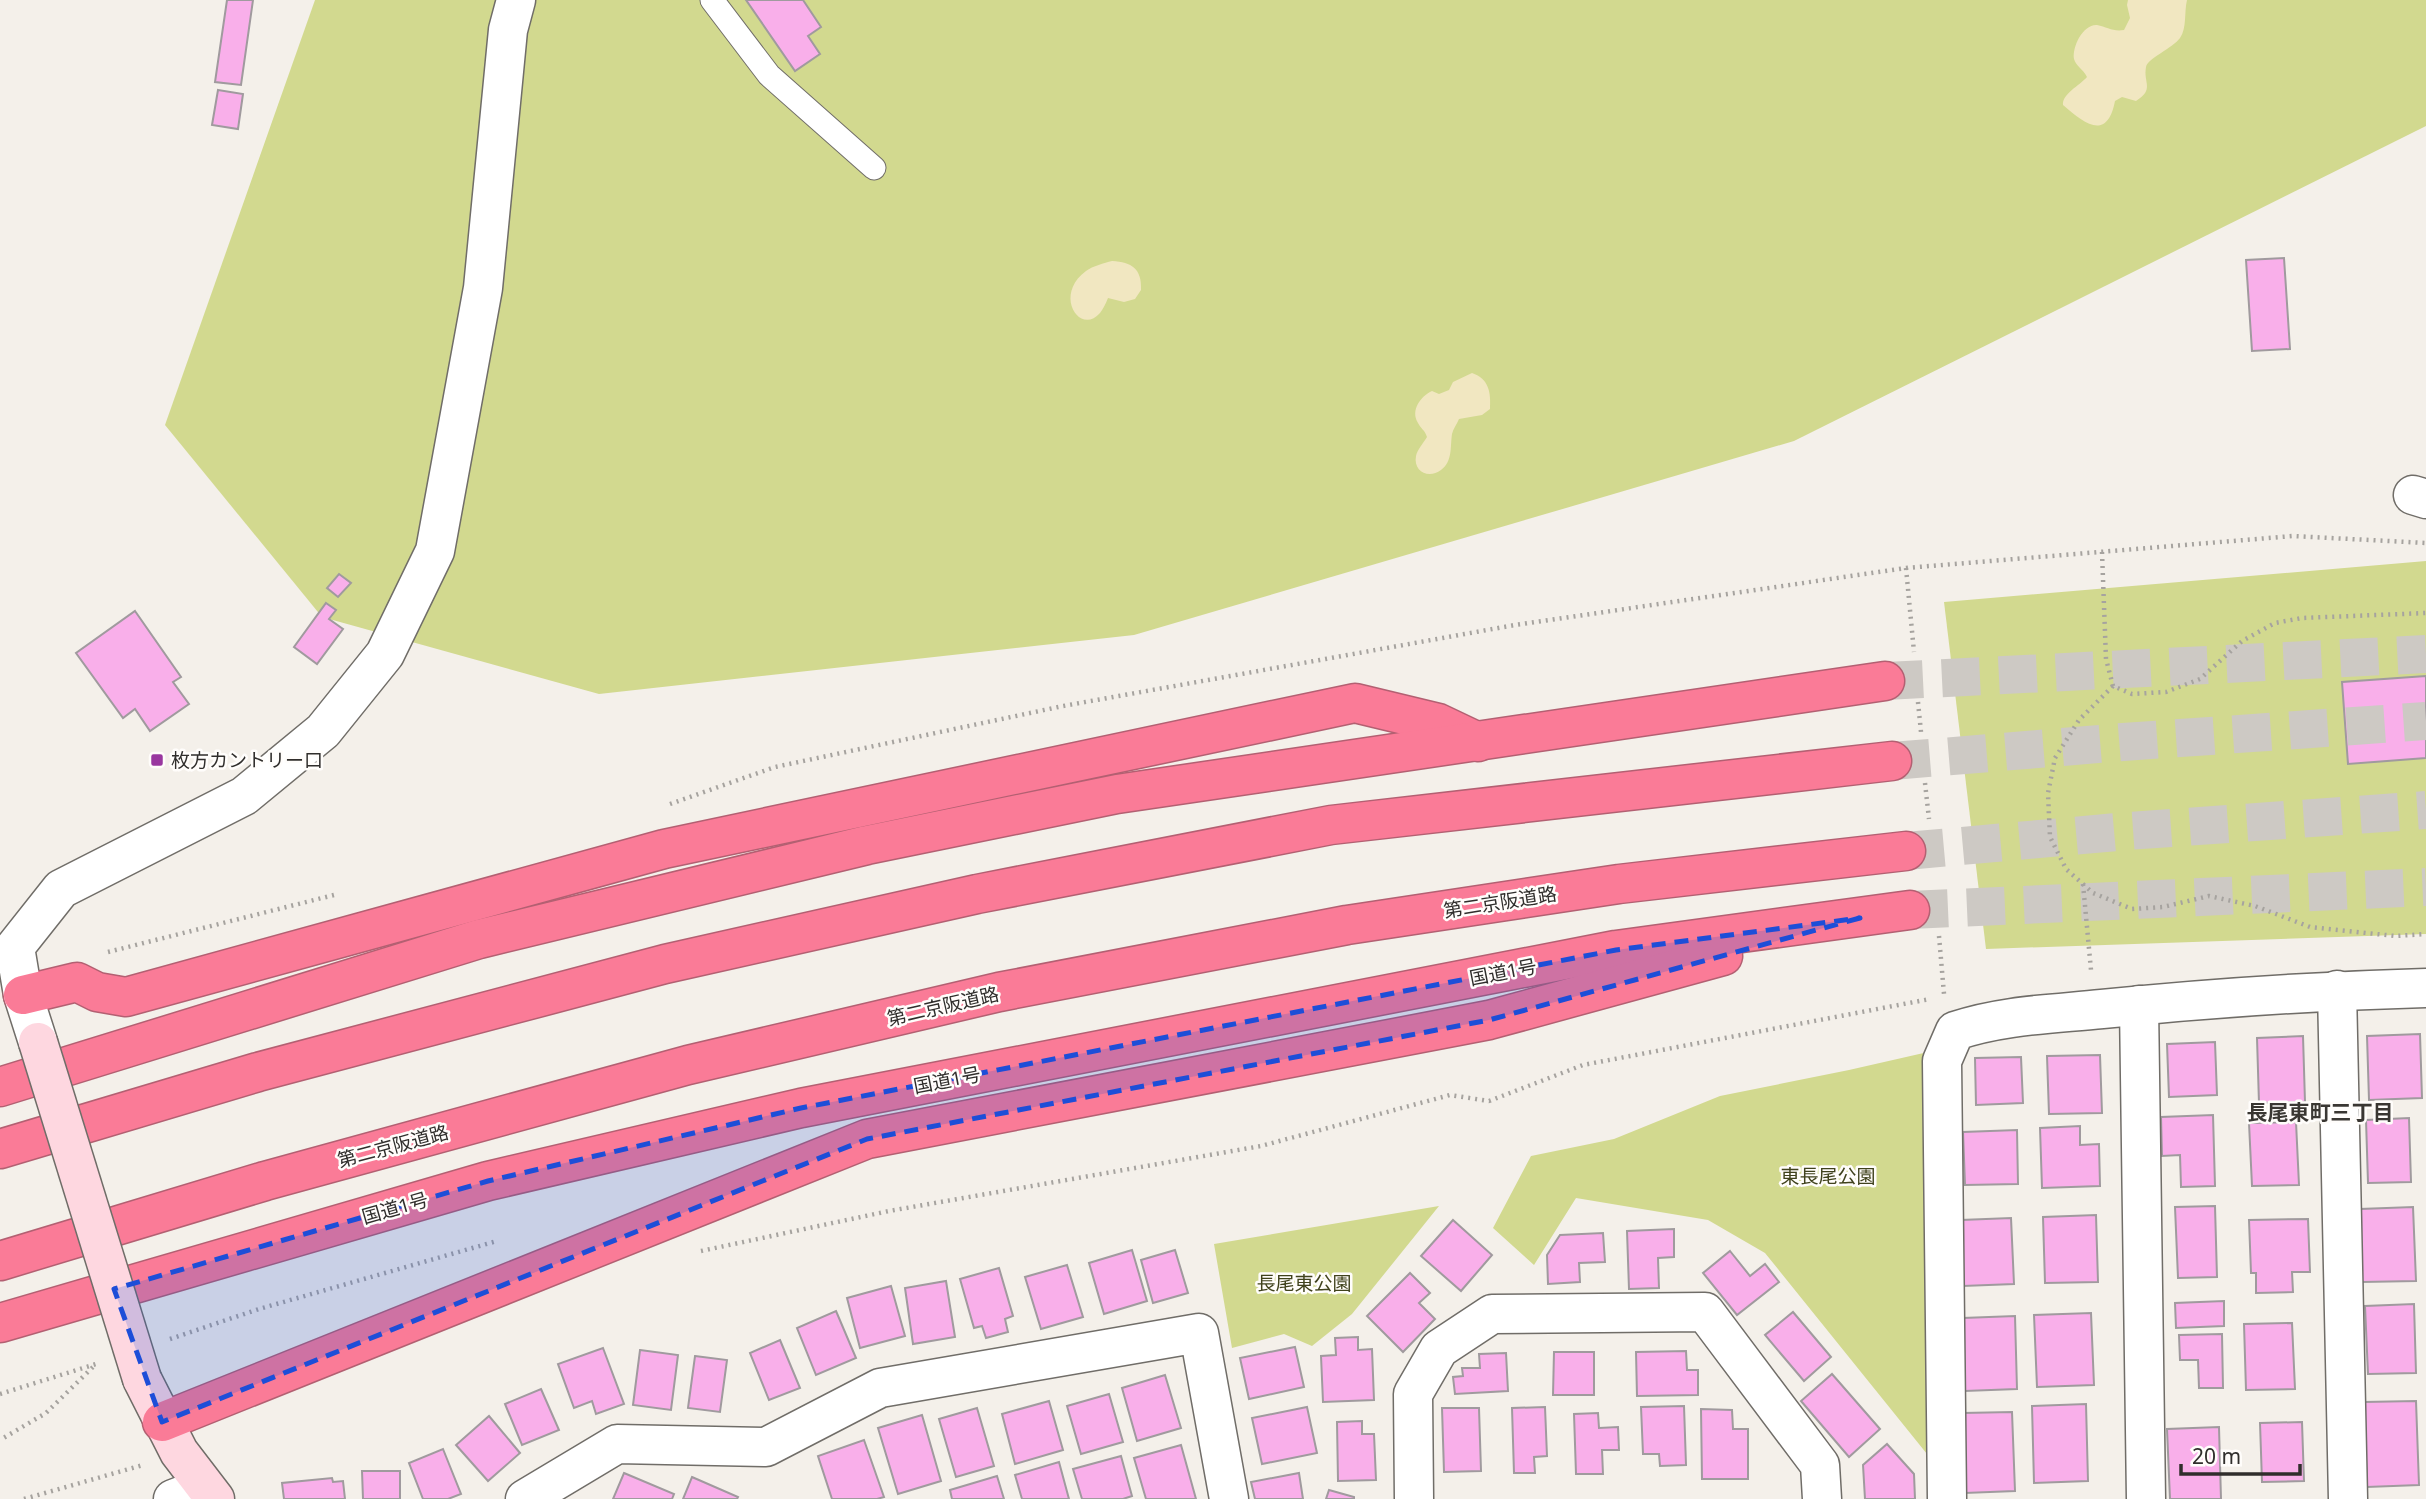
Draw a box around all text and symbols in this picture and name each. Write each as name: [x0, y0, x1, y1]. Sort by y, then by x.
place label: 枚方カントリー口: [171, 747, 323, 773]
marker: 枚方カントリー口: [149, 752, 165, 768]
street label: 第二京阪道路: [1442, 880, 1558, 924]
street label: 国道1号: [1467, 953, 1539, 991]
street label: 第二京阪道路: [885, 981, 1001, 1031]
street label: 国道1号: [911, 1061, 983, 1099]
district label: 長尾東町三丁目: [2247, 1098, 2394, 1126]
street label: 第二京阪道路: [335, 1119, 451, 1173]
park label: 東長尾公園: [1780, 1163, 1876, 1189]
street label: 国道1号: [359, 1186, 431, 1230]
park label: 長尾東公園: [1256, 1270, 1352, 1296]
scale bar: [2181, 1432, 2300, 1476]
text: 20 m: [2192, 1442, 2241, 1470]

